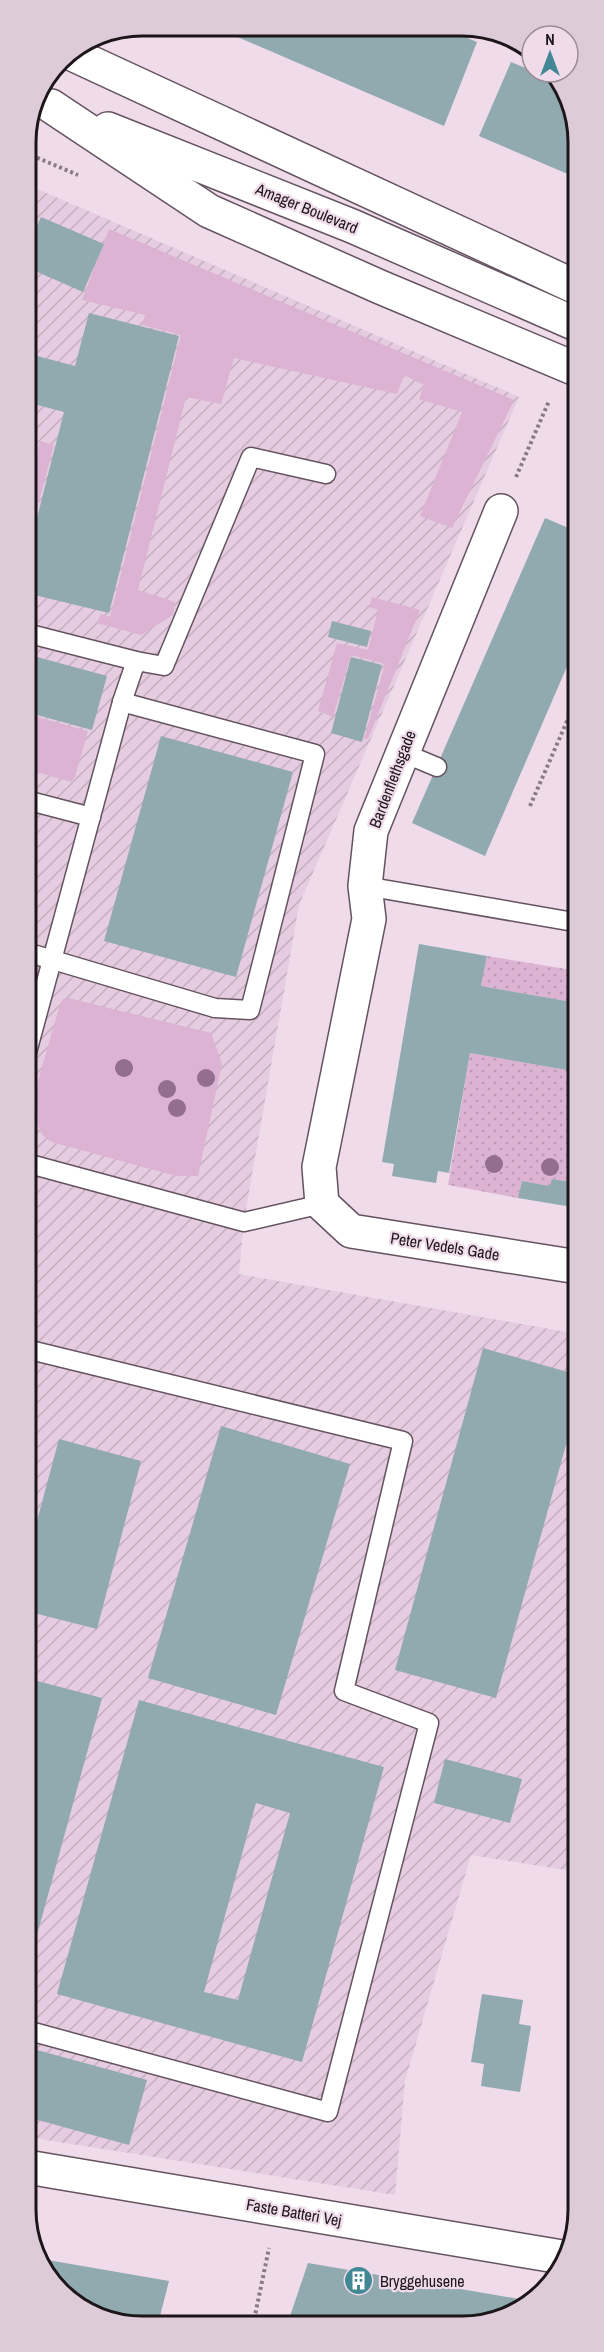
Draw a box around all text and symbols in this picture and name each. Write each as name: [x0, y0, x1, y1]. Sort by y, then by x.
north arrow: [520, 24, 580, 84]
text: N: [545, 28, 555, 50]
street label: Amager Boulevard: [252, 177, 362, 239]
street label: Bardenflethsgade: [363, 727, 421, 831]
street label: Peter Vedels Gade: [389, 1227, 501, 1265]
street label: Faste Batteri Vej: [245, 2193, 343, 2231]
building icon: Bryggehusene: [343, 2265, 375, 2297]
place label: Bryggehusene: [380, 2270, 465, 2292]

